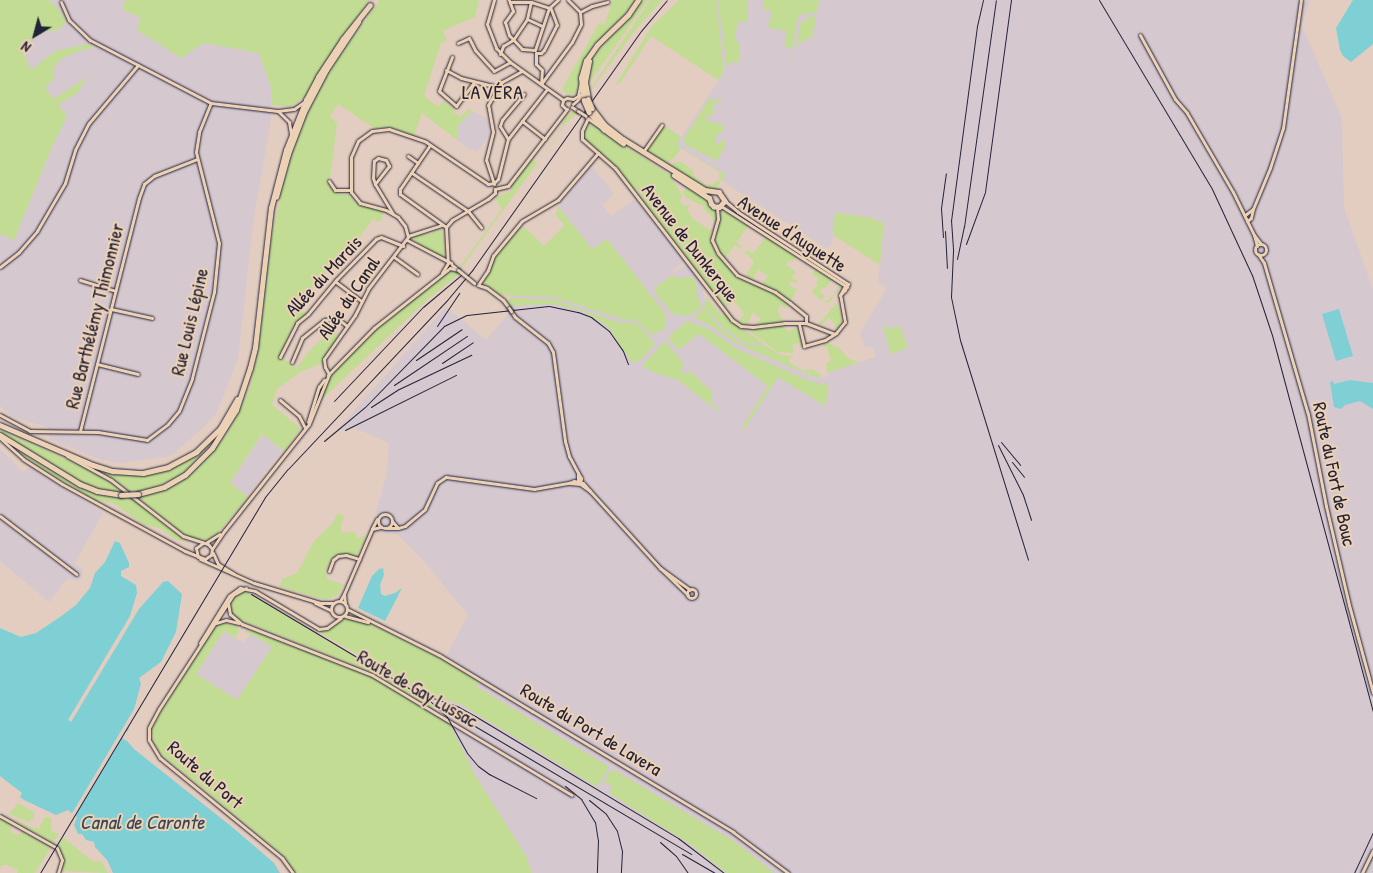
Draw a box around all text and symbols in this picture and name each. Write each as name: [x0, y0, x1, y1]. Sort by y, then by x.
north arrow: [10, 10, 60, 60]
text: N: [17, 38, 34, 57]
district label: LAVÉRA: [461, 79, 525, 103]
street label: Avenue de Dunkerque: [637, 179, 743, 307]
street label: Avenue d'Auguette: [734, 191, 850, 277]
street label: Rue Barthélémy Thimonnier: [61, 221, 129, 411]
street label: Allée du Marais: [281, 231, 367, 321]
street label: Allée du Canal: [313, 252, 385, 344]
street label: Rue Louis Lépine: [167, 266, 213, 378]
street label: Route du Fort de Bouc: [1308, 400, 1360, 548]
street label: Route de Gay Lussac: [353, 645, 481, 733]
street label: Route du Port de Lavera: [516, 679, 666, 781]
street label: Route du Port: [163, 736, 247, 814]
water label: Canal de Caronte: [80, 809, 204, 833]

